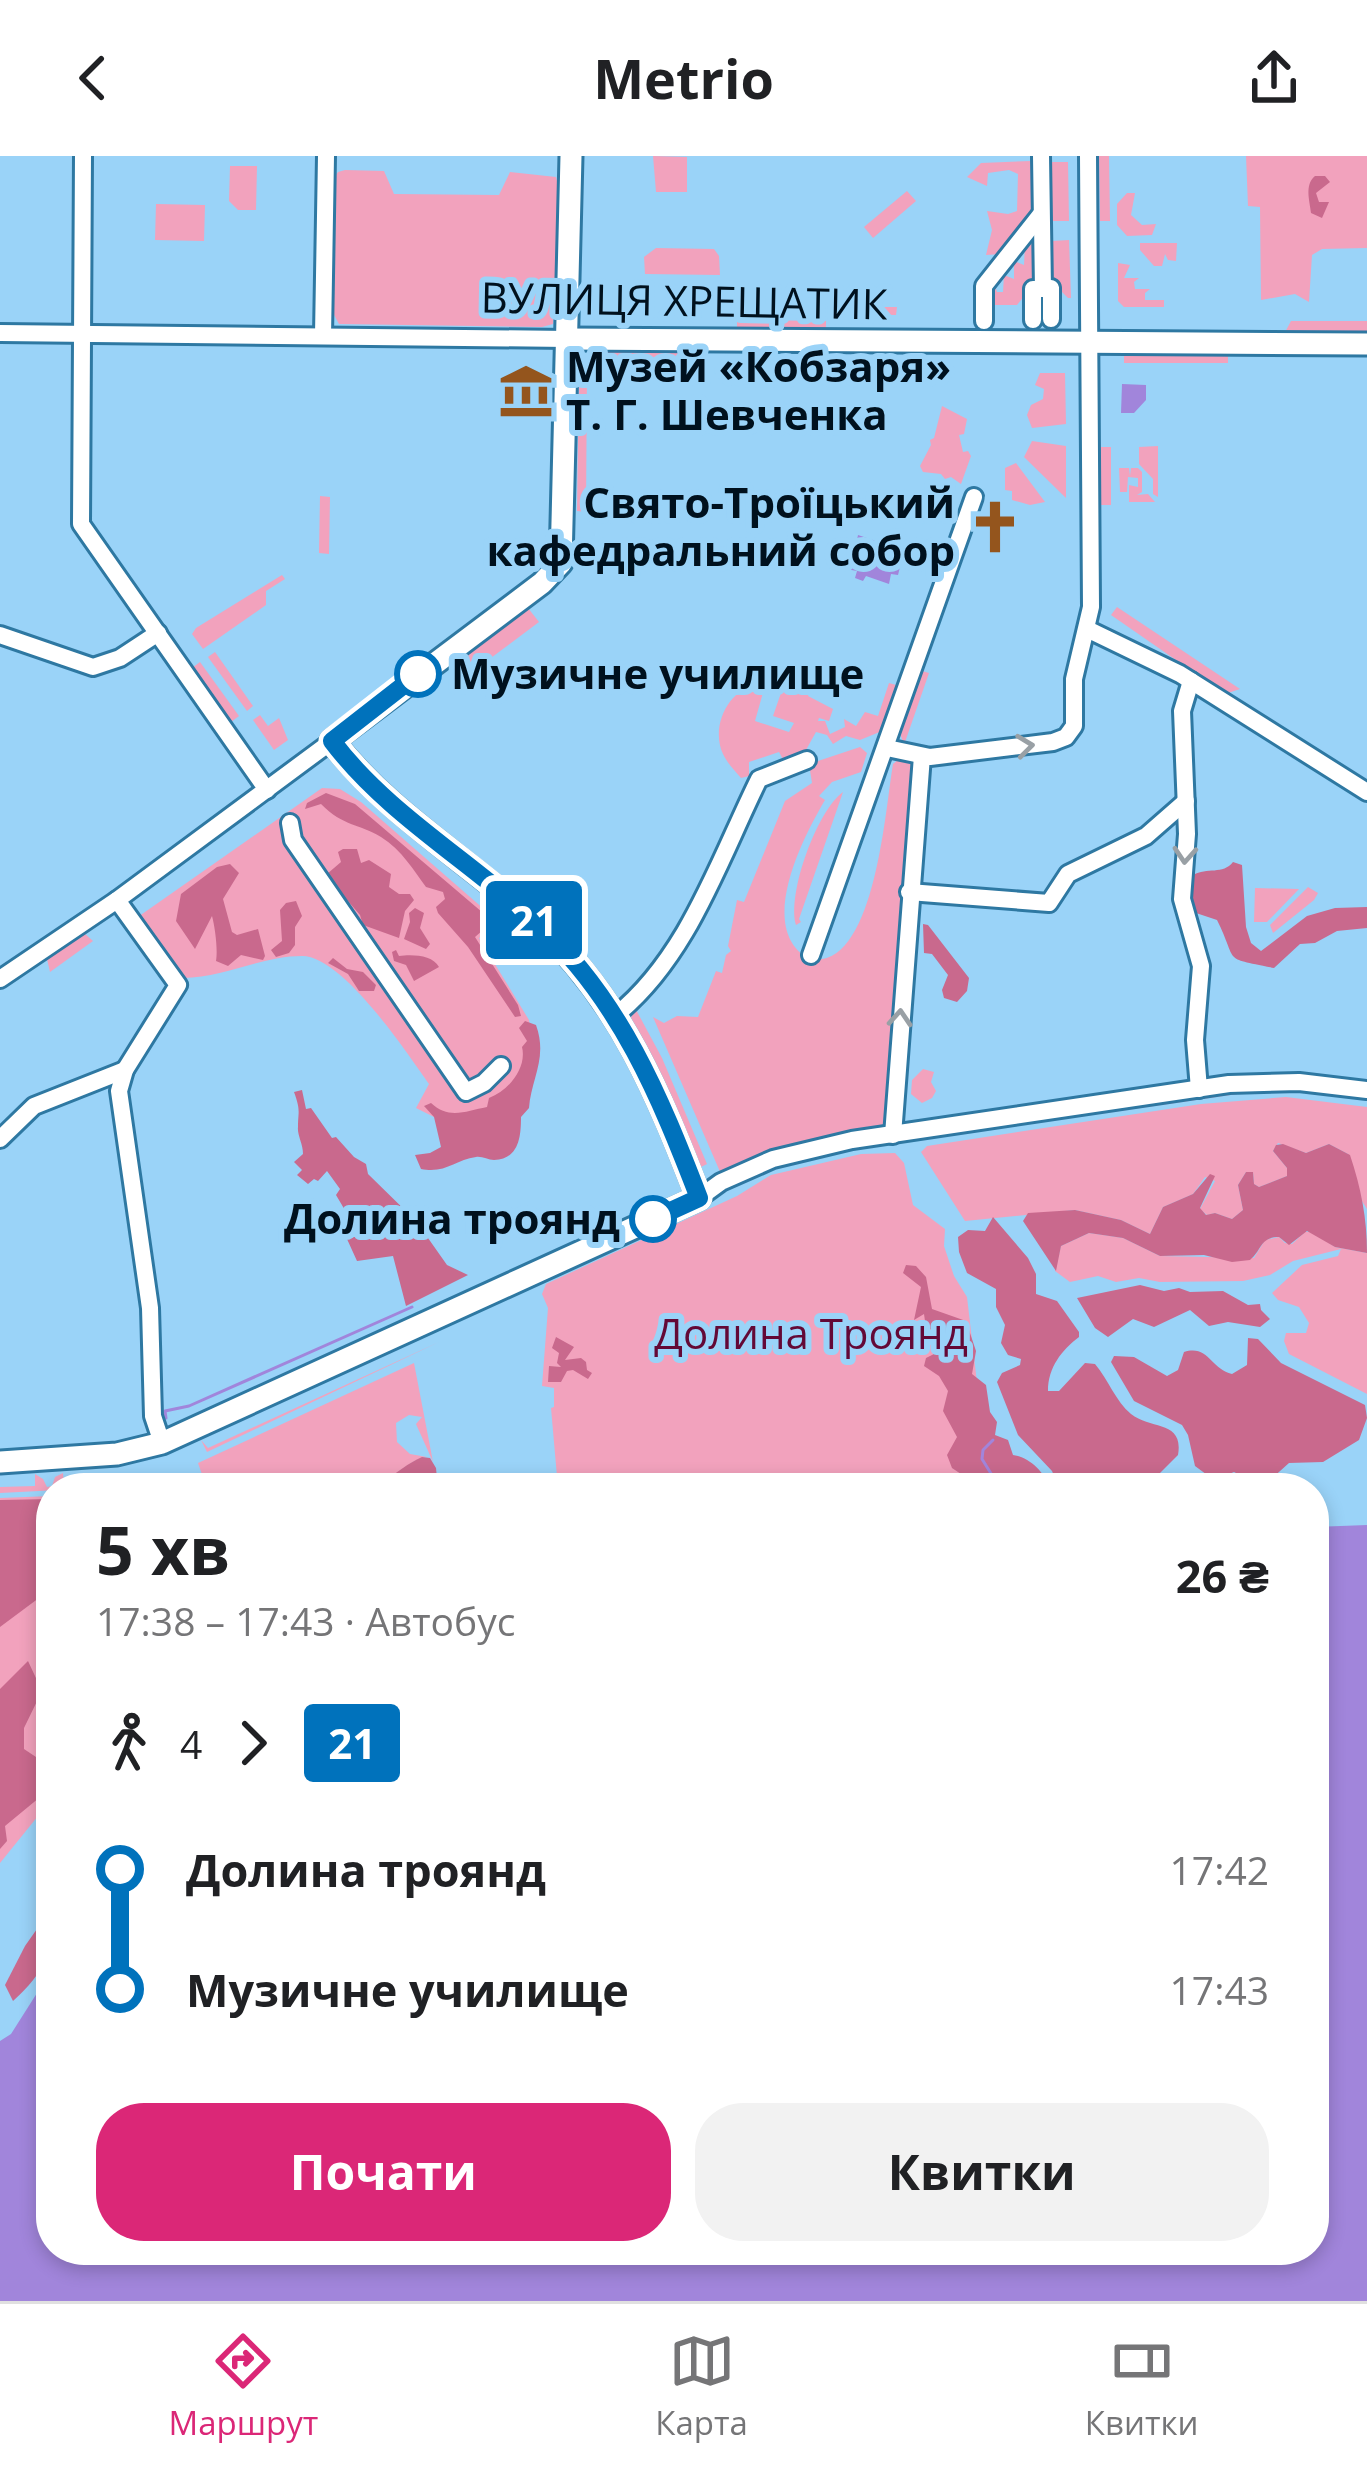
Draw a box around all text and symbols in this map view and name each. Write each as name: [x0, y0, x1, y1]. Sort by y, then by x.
text: Metrio: [593, 41, 774, 115]
icon: back: [60, 45, 126, 111]
icon: share: [1241, 45, 1307, 111]
street label: ВУЛИЦЯ ХРЕЩАТИК: [480, 267, 888, 332]
place label: Музей «Кобзаря» Т. Г. Шевченка: [566, 337, 951, 442]
museum icon: Музей «Кобзаря» Т. Г. Шевченка: [497, 362, 555, 420]
place label: Свято-Троїцький кафедральний собор: [486, 473, 955, 578]
church icon: Свято-Троїцький кафедральний собор: [966, 498, 1024, 556]
place label: Музичне училище: [451, 644, 864, 701]
marker: Музичне училище: [396, 652, 440, 696]
one-way arrow: [1015, 733, 1035, 759]
one-way arrow: [1173, 846, 1199, 865]
line badge: 21: [480, 881, 588, 959]
text: 21: [510, 891, 558, 948]
one-way arrow: [887, 1008, 913, 1027]
place label: Долина троянд: [284, 1189, 620, 1246]
marker: Долина троянд: [631, 1197, 675, 1241]
park label: Долина Троянд: [654, 1304, 968, 1361]
text: 5 хв: [96, 1504, 231, 1594]
text: 26 ₴: [1176, 1545, 1269, 1606]
text: 17:38 – 17:43 · Автобус: [96, 1594, 515, 1647]
icon: walk: [96, 1710, 162, 1776]
icon: forward: [220, 1710, 286, 1776]
text: 21: [328, 1714, 376, 1771]
text: 4: [180, 1717, 202, 1770]
text: Долина троянд: [186, 1839, 546, 1900]
text: 17:42: [1170, 1843, 1269, 1896]
text: Музичне училище: [186, 1959, 629, 2020]
text: 17:43: [1170, 1963, 1269, 2016]
button: Почати: [96, 2103, 671, 2241]
button: Квитки: [695, 2103, 1269, 2241]
tab: Маршрут: [169, 2328, 318, 2445]
tab: Карта: [655, 2328, 748, 2445]
tab: Квитки: [1085, 2328, 1198, 2445]

